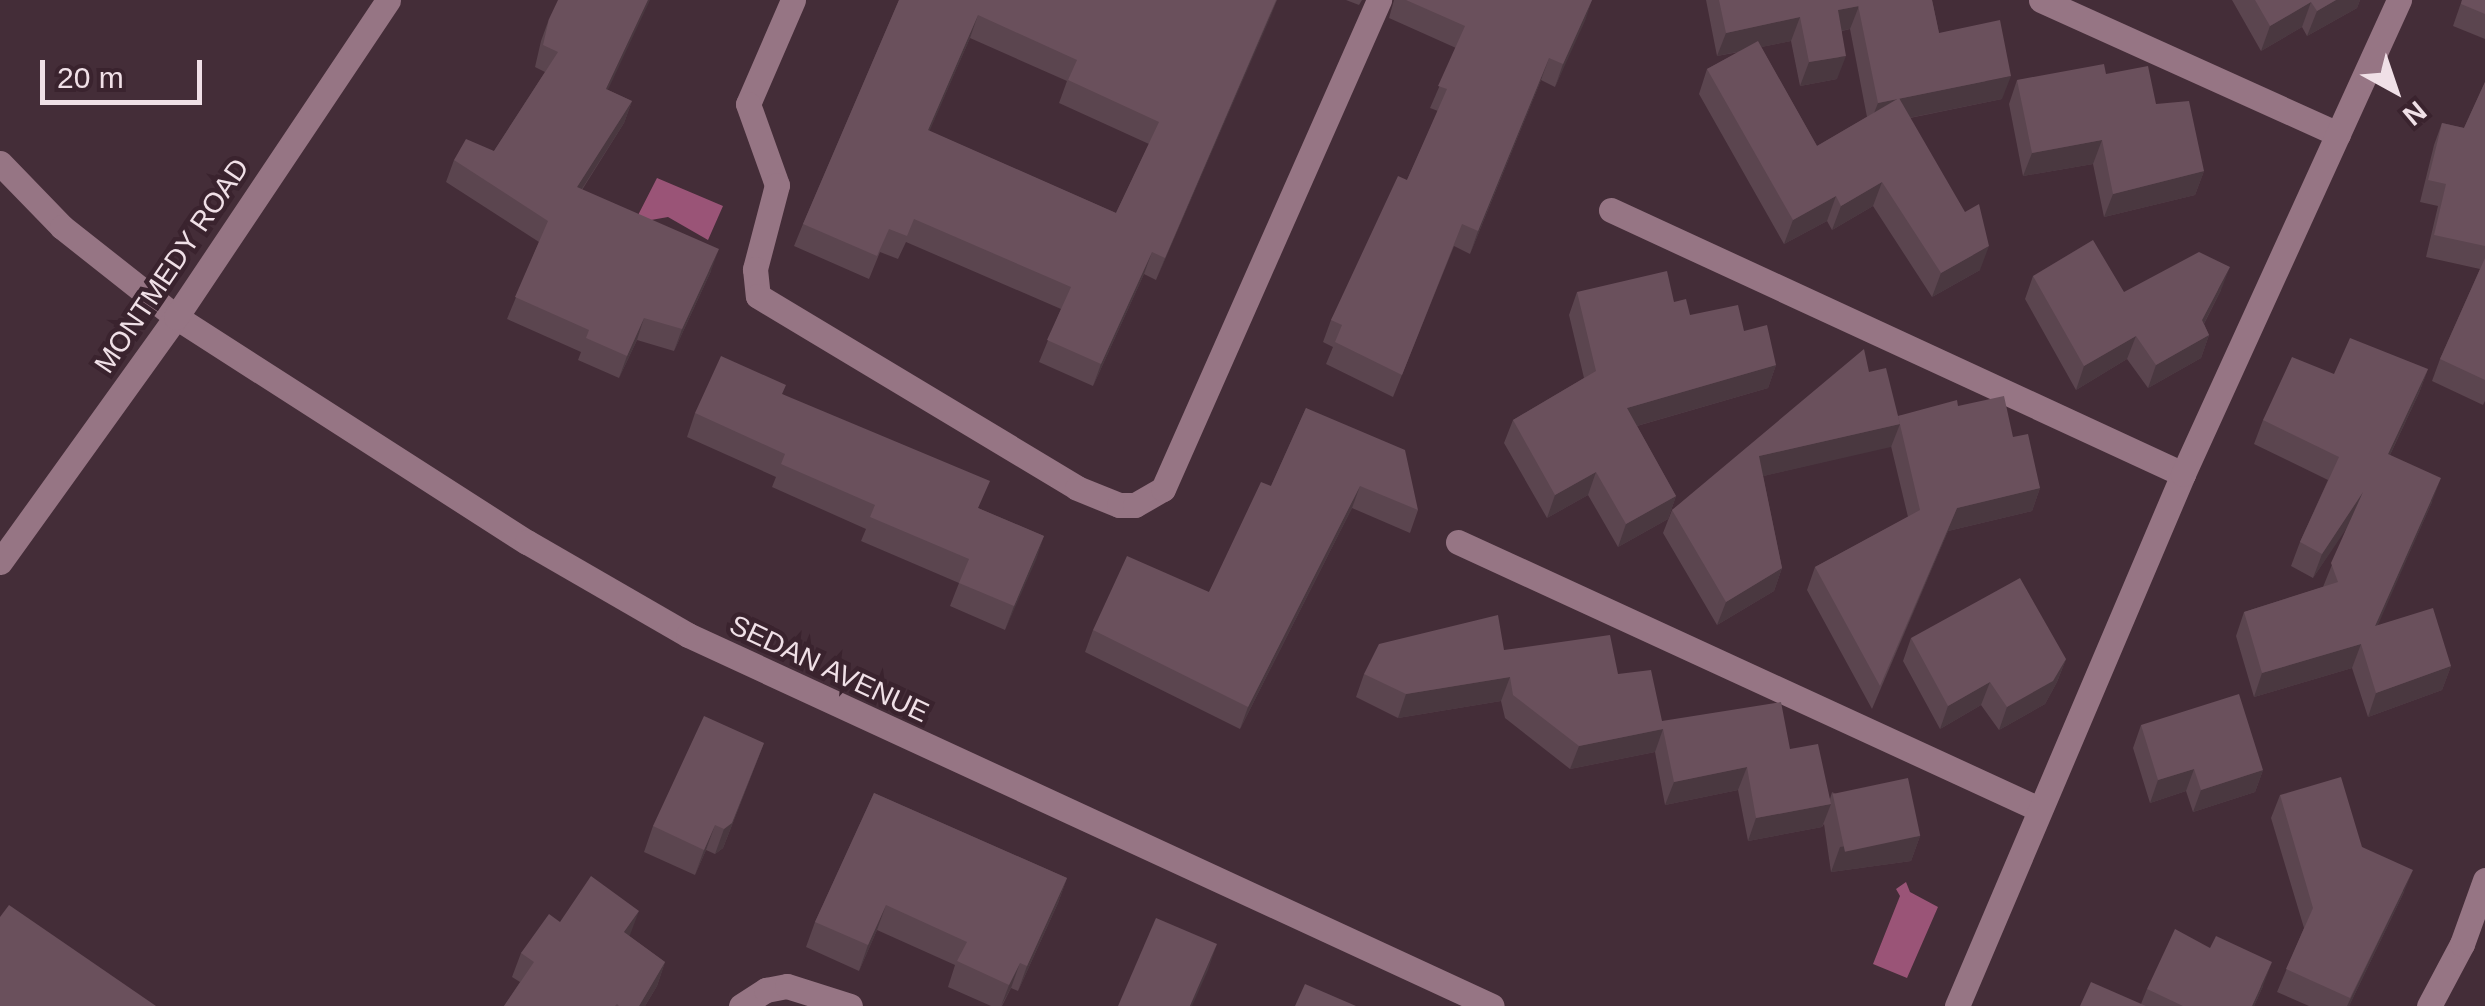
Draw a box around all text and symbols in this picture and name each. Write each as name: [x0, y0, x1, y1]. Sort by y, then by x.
scale bar: [45, 40, 208, 102]
north arrow: [2345, 40, 2445, 140]
text: 20 m: [57, 61, 124, 94]
text: N: [2397, 95, 2432, 132]
street label: MONTMEDY ROAD: [88, 152, 256, 380]
street label: SEDAN AVENUE: [723, 608, 935, 730]

